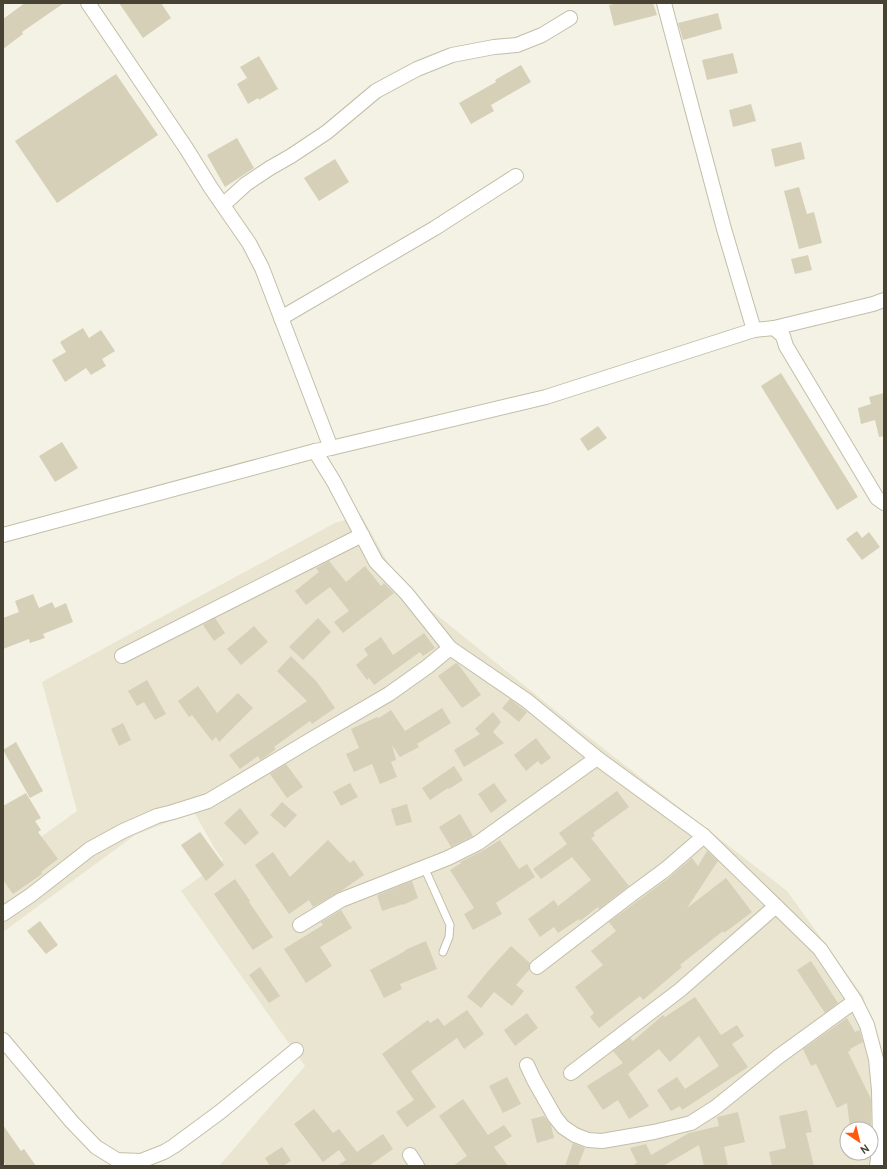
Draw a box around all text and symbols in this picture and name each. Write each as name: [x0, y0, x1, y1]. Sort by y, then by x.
north arrow: [839, 1121, 879, 1161]
text: N: [858, 1141, 872, 1157]

